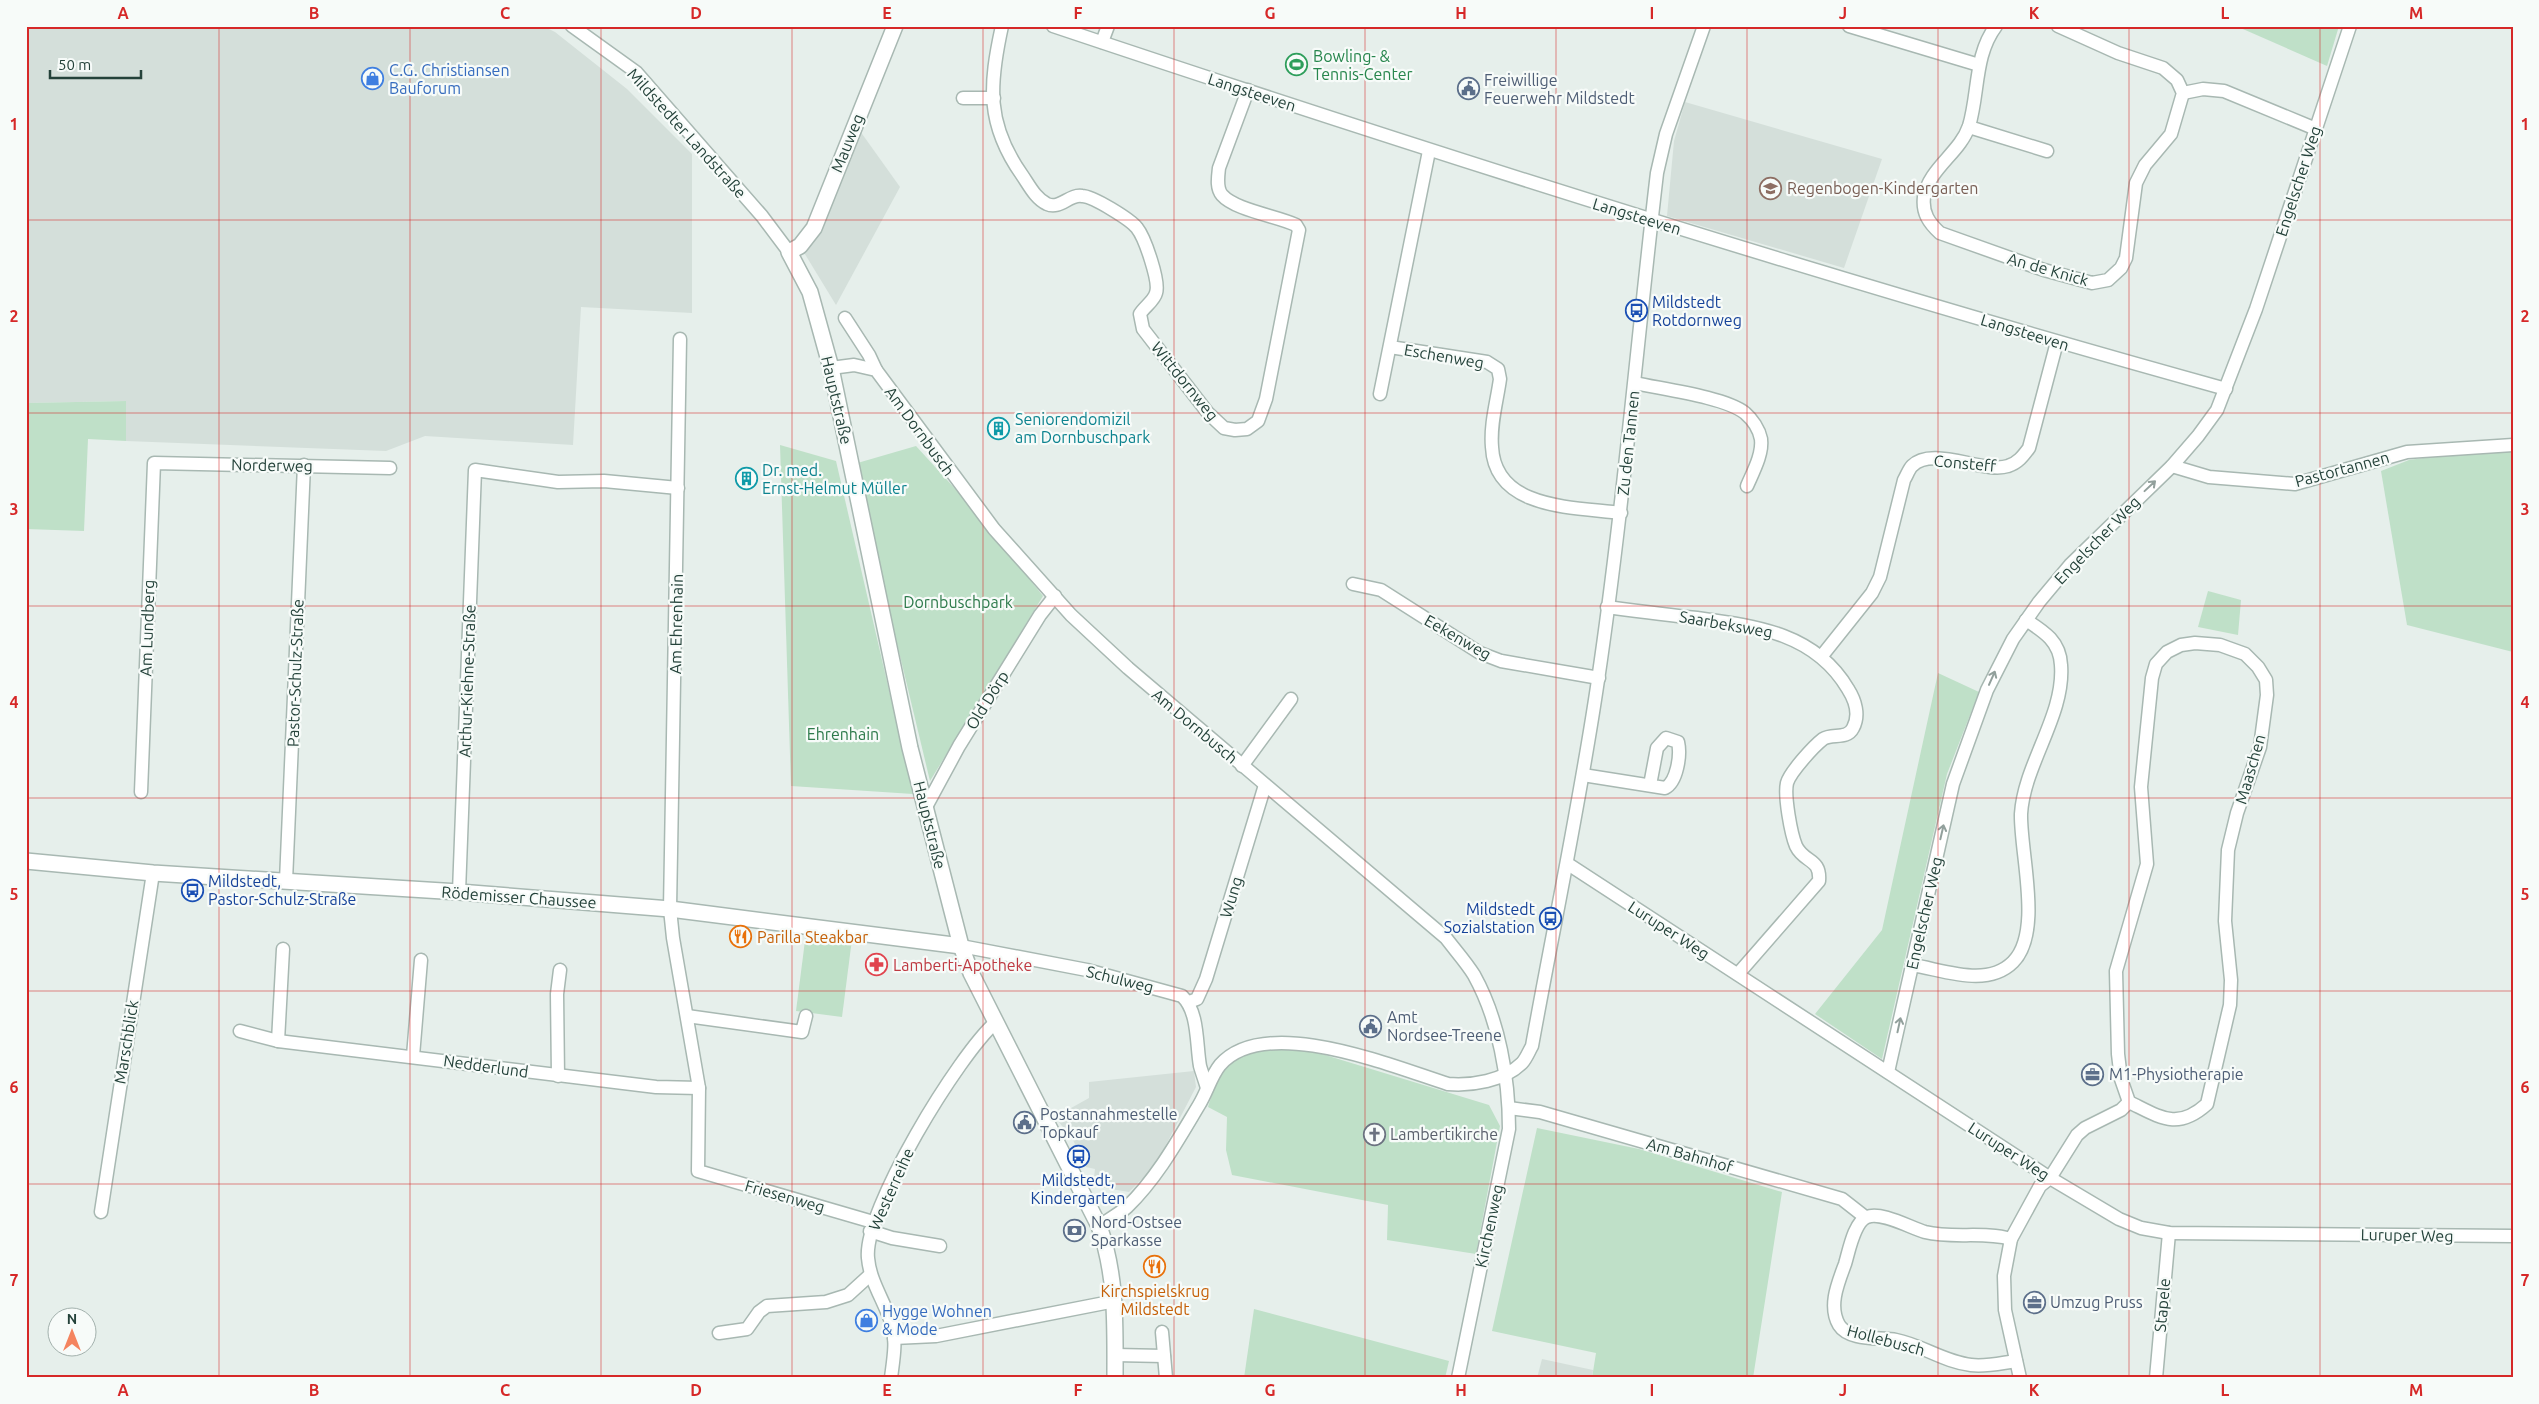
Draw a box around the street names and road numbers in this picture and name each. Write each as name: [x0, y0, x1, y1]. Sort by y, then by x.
street label: Mildstedter Landstraße: [624, 64, 750, 202]
street label: Langsteeven: [1206, 69, 1298, 115]
street label: Mauweg: [827, 111, 867, 175]
street label: Engelscher Weg: [2272, 124, 2324, 238]
street label: Langsteeven: [1591, 194, 1683, 238]
street label: An de Knick: [2005, 249, 2091, 289]
street label: Langsteeven: [1979, 310, 2071, 354]
street label: Wittdornweg: [1148, 338, 1222, 424]
street label: Eschenweg: [1403, 340, 1485, 372]
street label: Hauptstraße: [818, 354, 856, 446]
street label: Am Dornbusch: [882, 383, 958, 479]
street label: Zu den Tannen: [1614, 390, 1642, 496]
street label: Pastortannen: [2293, 448, 2391, 490]
street label: Consteff: [1933, 451, 1998, 475]
street label: Norderweg: [231, 455, 313, 475]
street label: Engelscher Weg: [2051, 492, 2143, 588]
street label: Am Ehrenhain: [666, 574, 686, 674]
street label: Am Lundberg: [136, 579, 158, 677]
street label: Pastor-Schulz-Straße: [283, 599, 307, 747]
street label: Arthur-Kiehne-Straße: [455, 604, 479, 758]
street label: Saarbeksweg: [1678, 607, 1774, 641]
street label: Eekenweg: [1421, 611, 1495, 663]
street label: Old Dörp: [962, 667, 1012, 733]
street label: Am Dornbusch: [1149, 685, 1241, 767]
street label: Maaschen: [2231, 732, 2269, 806]
street label: Hauptstraße: [910, 779, 950, 871]
street label: Engelscher Weg: [1902, 855, 1946, 971]
street label: Wung: [1216, 874, 1246, 920]
street label: Rödemisser Chaussee: [441, 883, 597, 911]
street label: Luruper Weg: [1625, 897, 1713, 963]
street label: Schulweg: [1084, 962, 1156, 996]
street label: Marschblick: [110, 999, 142, 1085]
street label: Nedderlund: [442, 1051, 530, 1081]
street label: Luruper Weg: [1965, 1118, 2053, 1184]
street label: Am Bahnhof: [1645, 1134, 1736, 1176]
street label: Westerreihe: [865, 1145, 917, 1233]
street label: Friesenweg: [743, 1176, 827, 1216]
street label: Kirchenweg: [1471, 1183, 1507, 1269]
street label: Luruper Weg: [2360, 1225, 2454, 1245]
street label: Stapele: [2151, 1277, 2173, 1333]
street label: Hollebusch: [1845, 1321, 1927, 1359]

